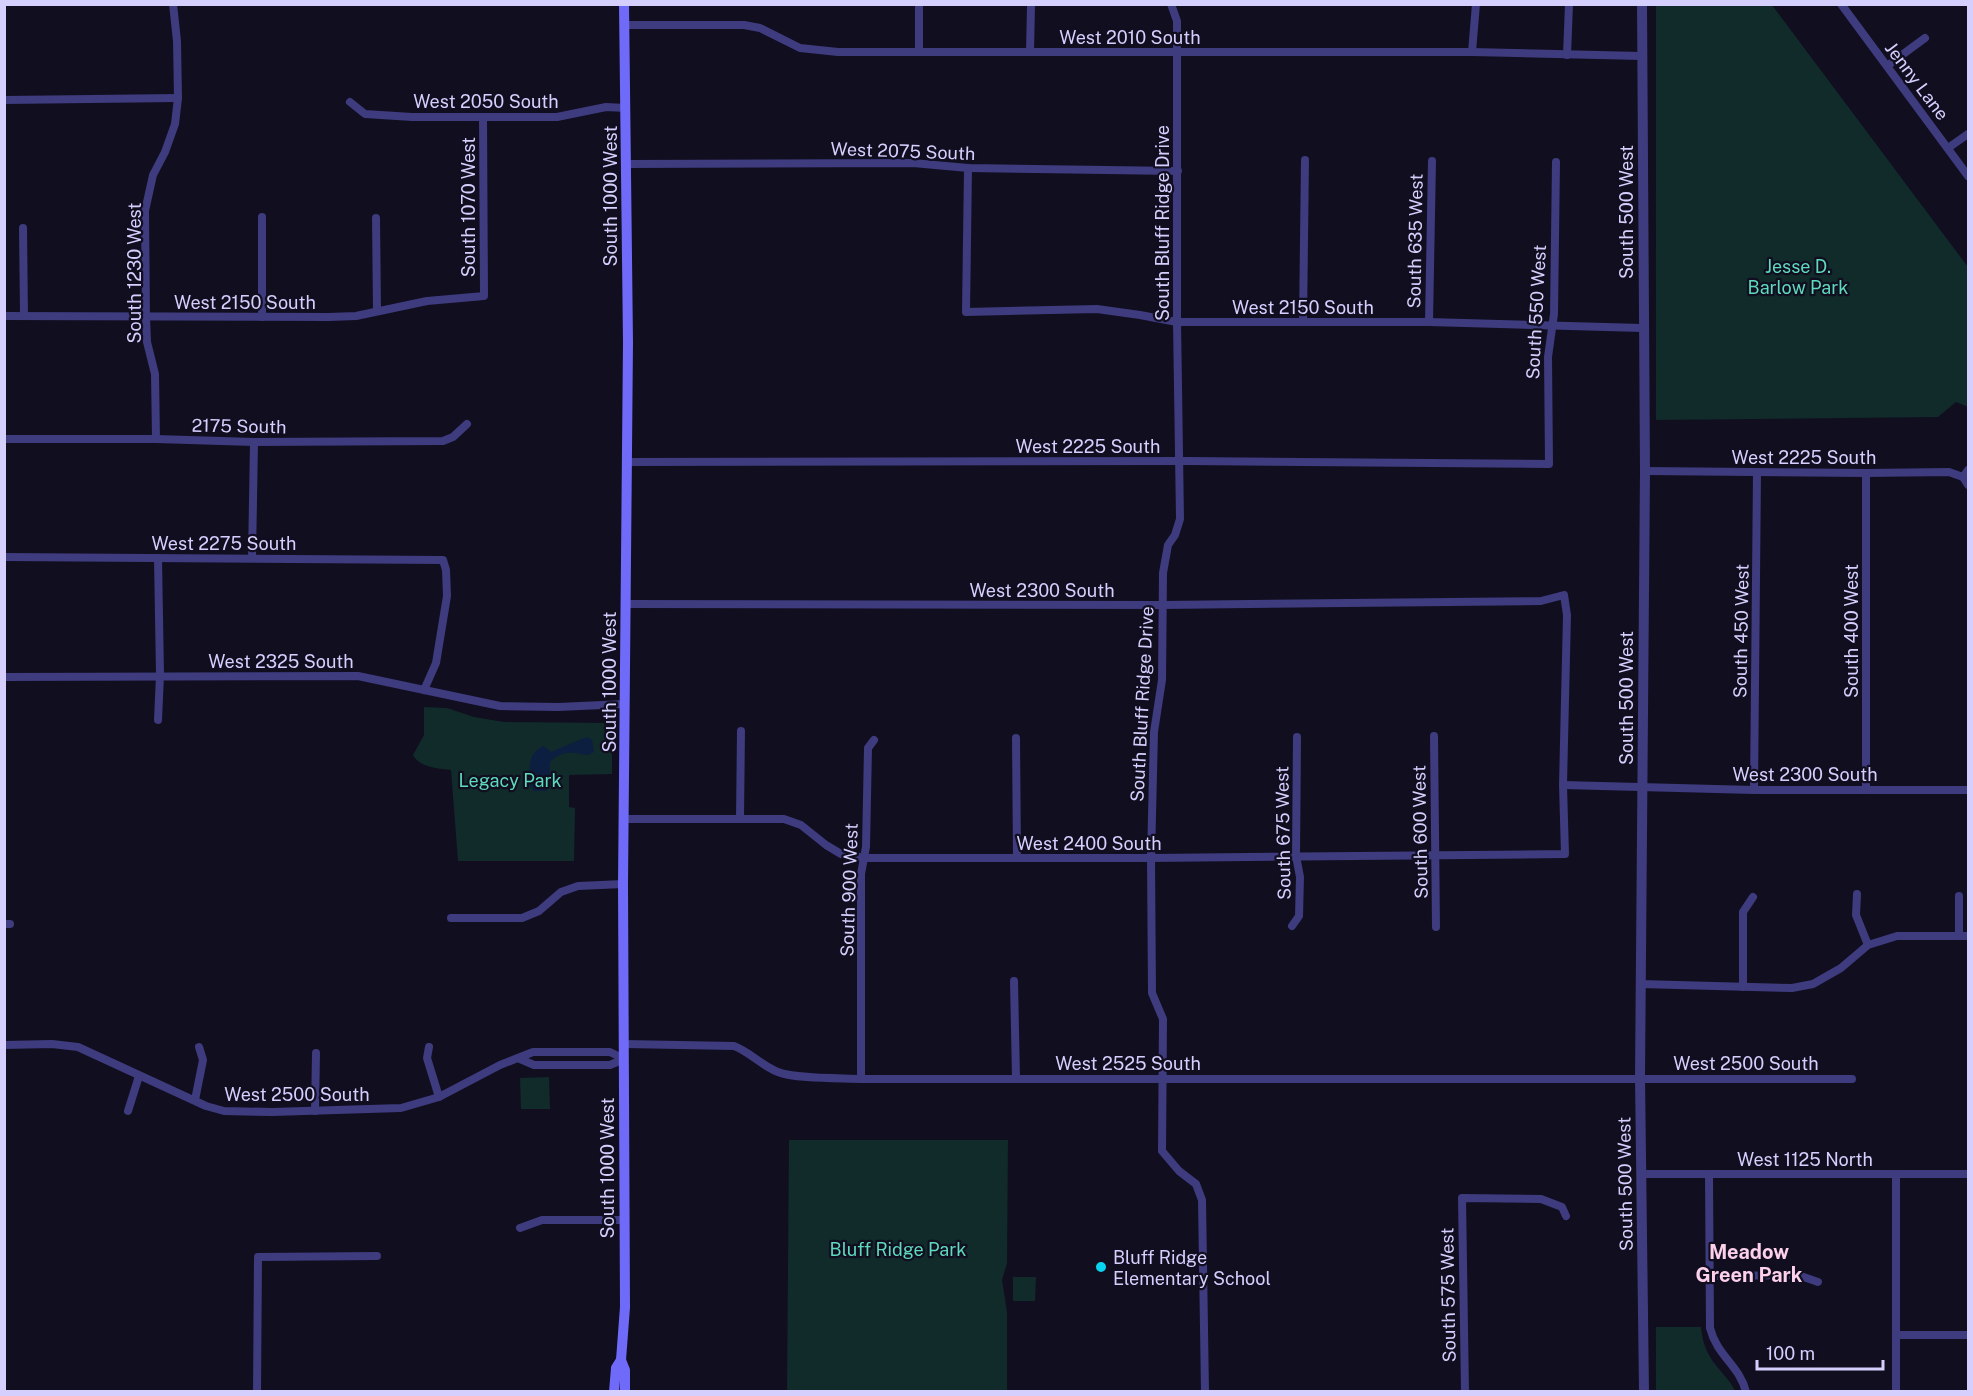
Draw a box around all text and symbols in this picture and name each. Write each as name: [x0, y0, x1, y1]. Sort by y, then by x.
street label: West 2010 South: [1059, 27, 1201, 48]
street label: Jenny Lane: [1881, 38, 1953, 124]
street label: West 2050 South: [413, 91, 559, 112]
street label: South Bluff Ridge Drive: [1152, 125, 1173, 321]
street label: South 1000 West: [600, 126, 621, 266]
street label: South 1070 West: [458, 137, 479, 277]
street label: West 2075 South: [830, 138, 976, 164]
street label: South 500 West: [1616, 145, 1637, 279]
street label: South 635 West: [1403, 173, 1427, 309]
street label: South 1230 West: [124, 202, 145, 344]
street label: South 550 West: [1522, 244, 1550, 380]
park label: Jesse D. Barlow Park: [1748, 256, 1848, 298]
street label: West 2150 South: [174, 292, 316, 313]
street label: West 2150 South: [1232, 297, 1374, 318]
street label: 2175 South: [191, 415, 287, 437]
street label: West 2225 South: [1016, 436, 1160, 457]
street label: West 2225 South: [1732, 447, 1876, 468]
street label: West 2275 South: [152, 533, 296, 554]
street label: South 450 West: [1729, 564, 1753, 698]
street label: South 400 West: [1841, 564, 1862, 698]
street label: West 2300 South: [969, 580, 1115, 601]
street label: South Bluff Ridge Drive: [1126, 606, 1158, 802]
street label: South 1000 West: [599, 612, 620, 752]
street label: South 500 West: [1616, 631, 1637, 765]
street label: West 2325 South: [208, 651, 354, 672]
street label: West 2300 South: [1732, 764, 1878, 785]
street label: South 600 West: [1408, 765, 1432, 899]
street label: South 675 West: [1271, 766, 1295, 900]
park label: Legacy Park: [458, 770, 562, 791]
street label: South 900 West: [836, 823, 862, 957]
street label: West 2400 South: [1016, 833, 1162, 854]
street label: West 2525 South: [1055, 1053, 1201, 1074]
street label: West 2500 South: [1673, 1053, 1819, 1074]
street label: West 2500 South: [224, 1084, 370, 1105]
street label: South 1000 West: [597, 1098, 618, 1238]
street label: South 500 West: [1613, 1117, 1637, 1251]
street label: West 1125 North: [1737, 1149, 1873, 1170]
street label: South 575 West: [1436, 1228, 1460, 1362]
park label: Bluff Ridge Park: [830, 1239, 966, 1260]
district label: Meadow Green Park: [1696, 1240, 1803, 1287]
place label: Bluff Ridge Elementary School: [1113, 1247, 1271, 1289]
marker: Bluff Ridge Elementary School: [1094, 1260, 1108, 1274]
scale bar: [1757, 1333, 1883, 1371]
text: 100 m: [1766, 1343, 1815, 1364]

